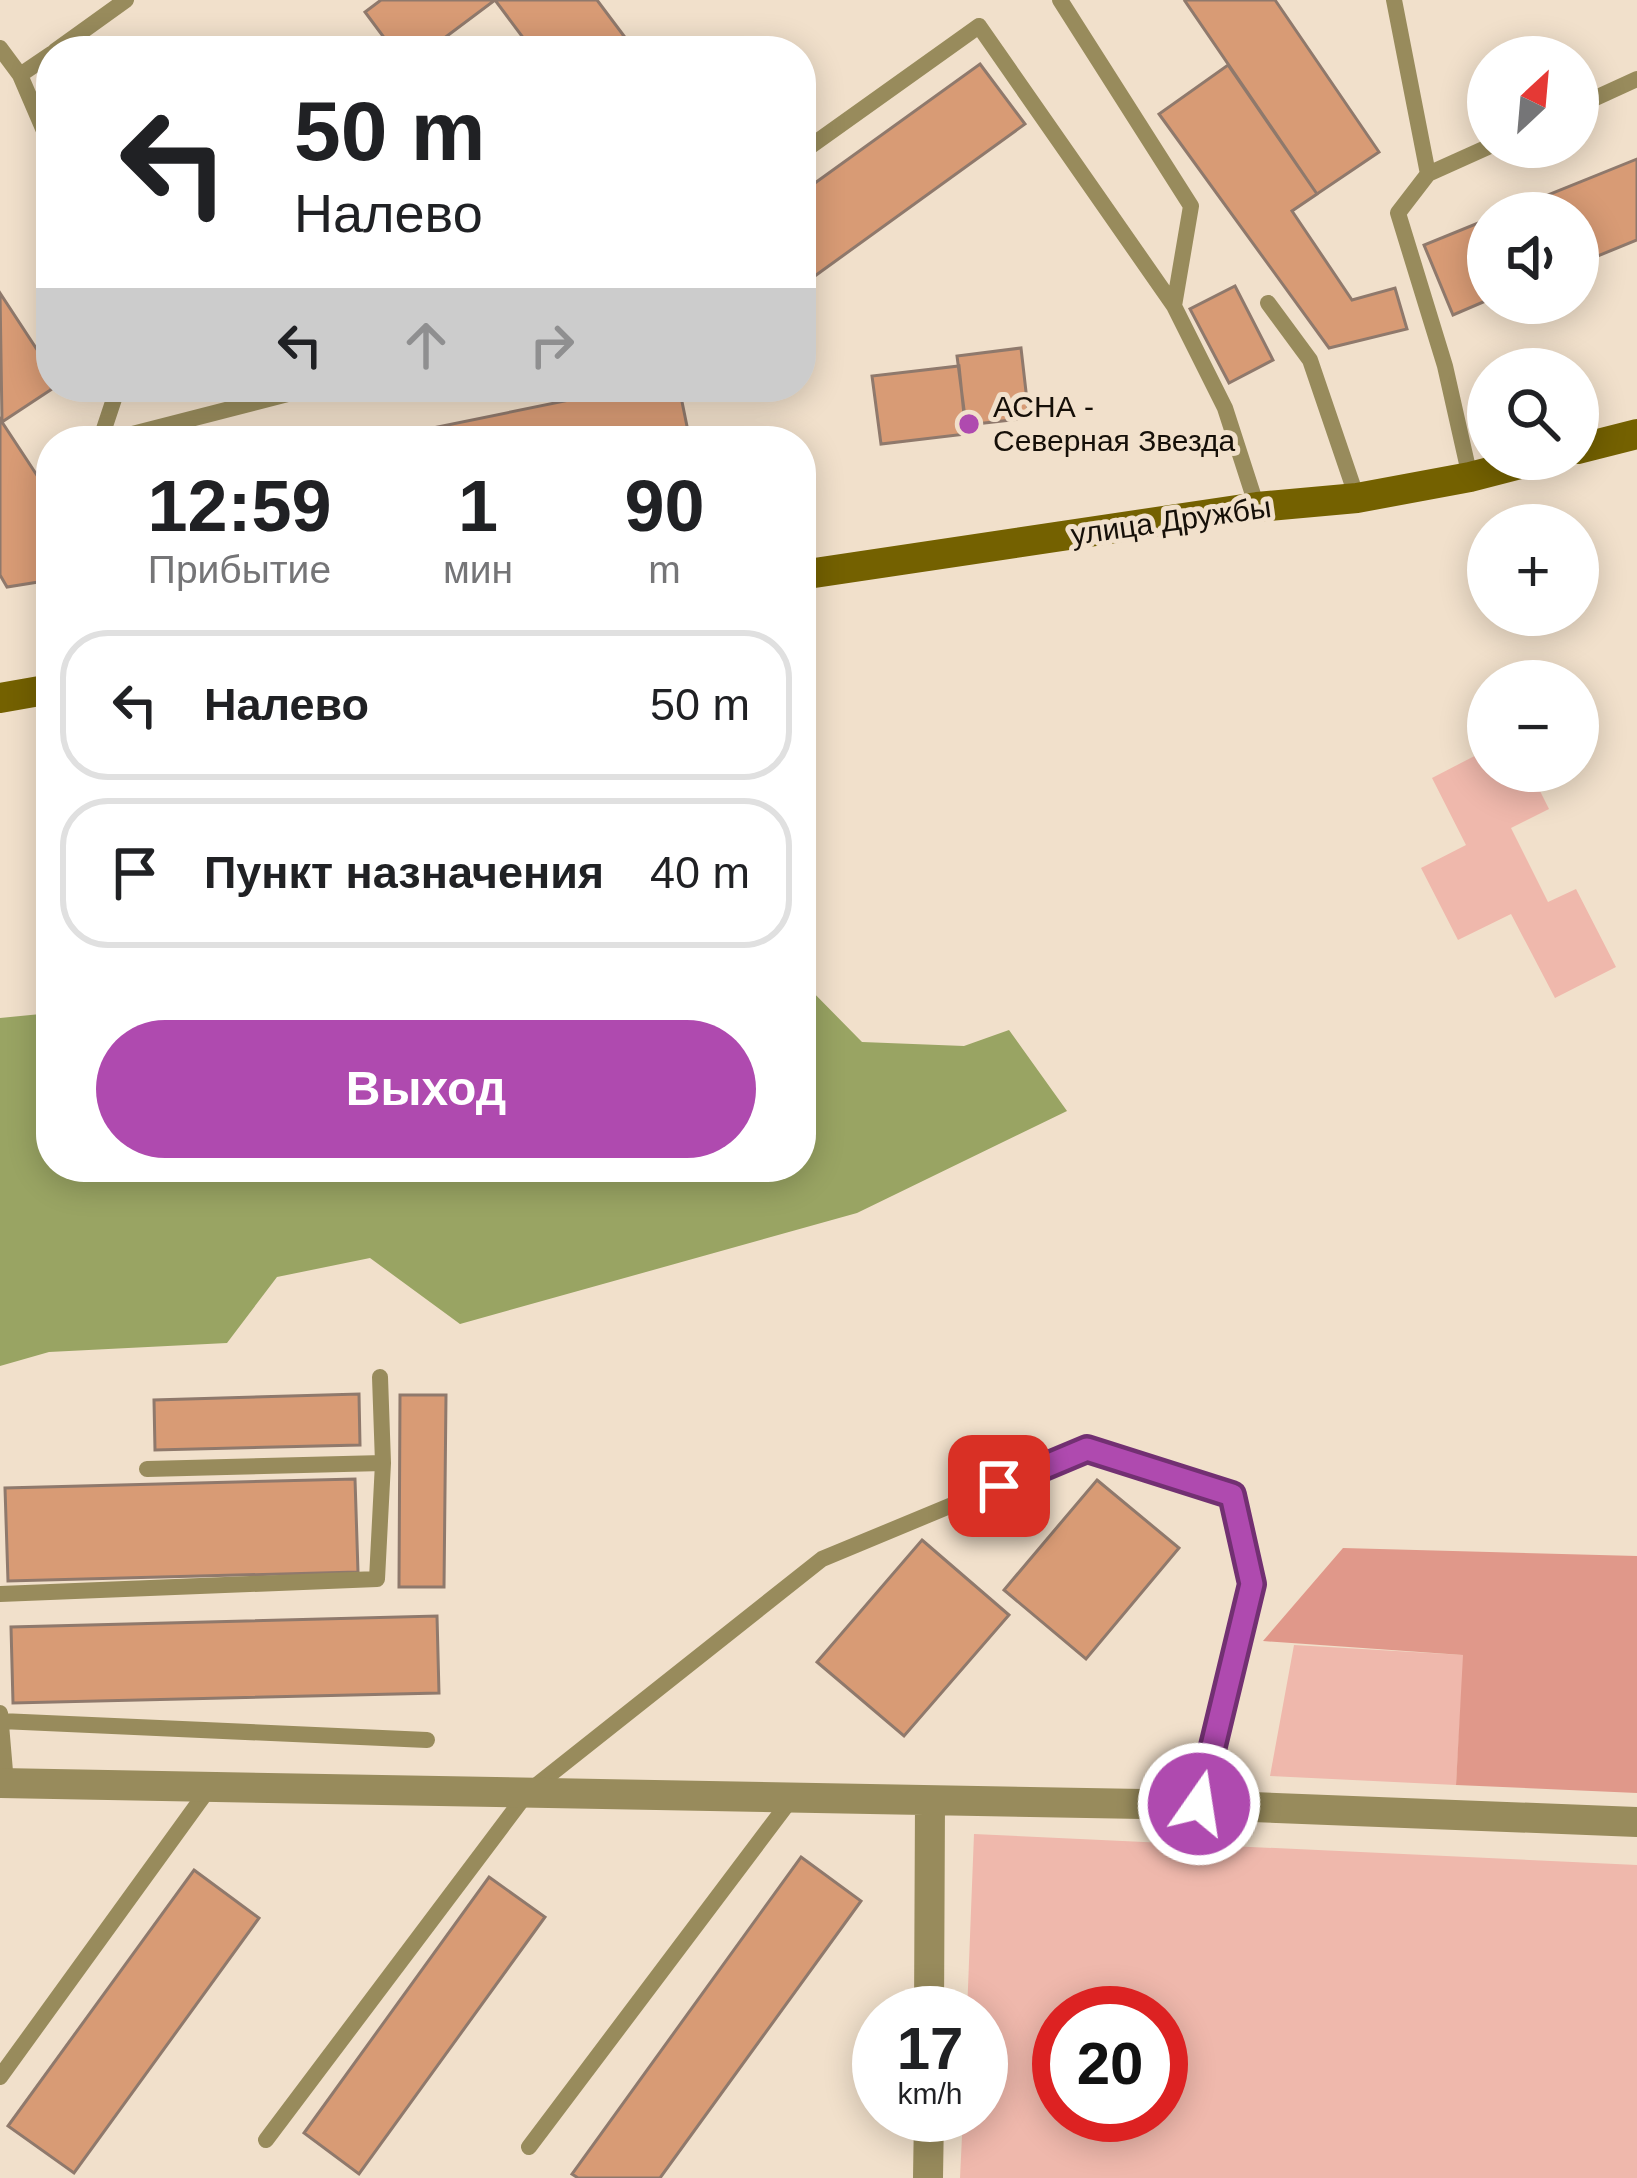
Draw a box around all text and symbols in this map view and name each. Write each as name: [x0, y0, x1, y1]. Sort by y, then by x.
north arrow: [1467, 36, 1599, 168]
map controls: [1467, 36, 1599, 792]
icon: left: [96, 84, 252, 240]
text: 50 m: [294, 84, 485, 178]
text: Налево: [294, 183, 483, 243]
button: sound: [1467, 192, 1599, 324]
icon: left: [267, 312, 333, 378]
icon: ahead: [393, 312, 459, 378]
icon: right: [519, 312, 585, 378]
button: search: [1467, 348, 1599, 480]
place label: АСНА - Северная Звезда: [993, 390, 1235, 457]
marker: АСНА - Северная Звезда: [956, 411, 982, 437]
text: 12:59: [147, 466, 332, 546]
text: 1: [458, 466, 498, 546]
text: 90: [624, 466, 705, 546]
street label: улица Дружбы: [1069, 490, 1273, 551]
button: +: [1467, 504, 1599, 636]
text: Прибытие: [148, 548, 331, 591]
text: мин: [443, 548, 513, 591]
text: m: [648, 548, 681, 591]
button: −: [1467, 660, 1599, 792]
icon: left: [102, 672, 168, 738]
text: Налево: [204, 679, 369, 730]
text: 50 m: [650, 679, 750, 730]
icon: arrive: [102, 840, 168, 906]
text: Пункт назначения: [204, 847, 604, 898]
text: 40 m: [650, 847, 750, 898]
button: Выход: [96, 1020, 756, 1158]
pin: [948, 1435, 1050, 1537]
icon: arrive: [966, 1453, 1032, 1519]
position arrow: [1136, 1741, 1262, 1867]
speed limit sign: 20: [1032, 1986, 1188, 2142]
text: 17: [897, 2015, 963, 2082]
text: km/h: [897, 2077, 963, 2110]

